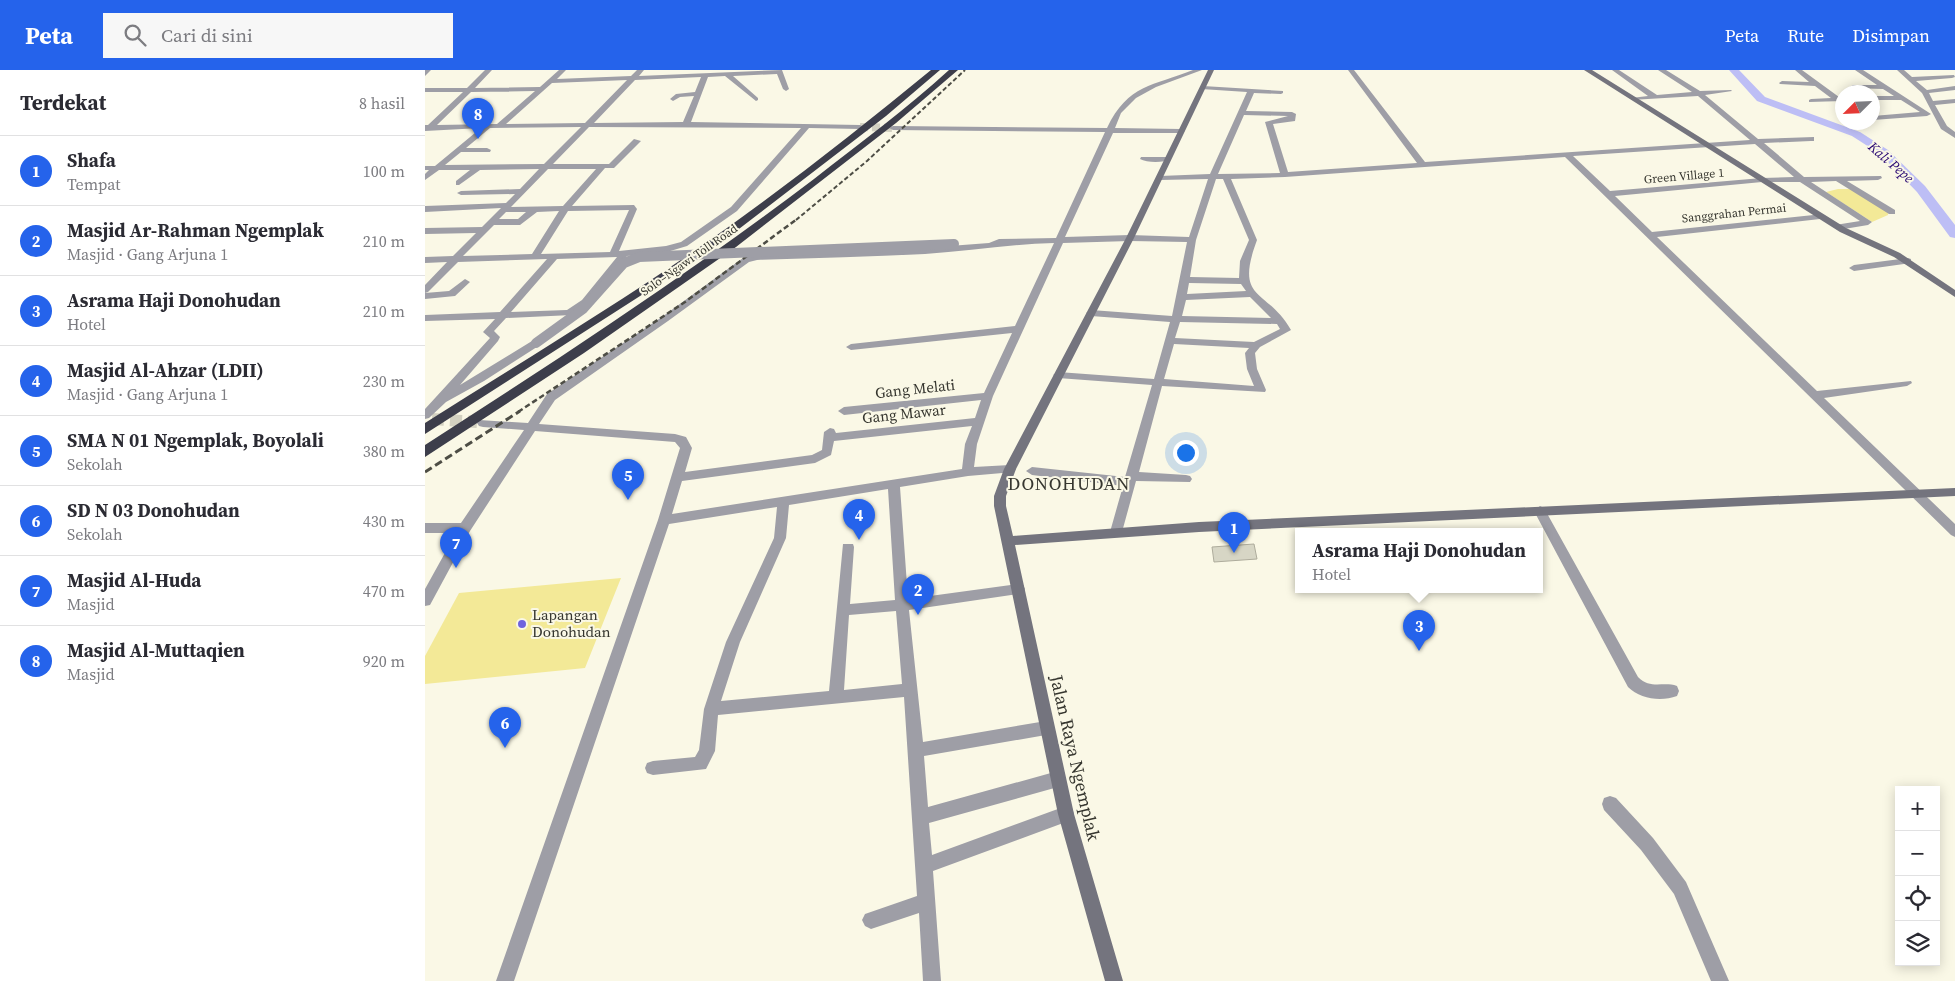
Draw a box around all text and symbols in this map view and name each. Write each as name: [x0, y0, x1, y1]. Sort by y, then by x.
search box: [103, 13, 453, 58]
text: Peta: [25, 19, 73, 52]
icon: search: [121, 21, 149, 49]
text: Cari di sini: [161, 22, 253, 48]
text: Peta: [1725, 23, 1759, 48]
text: Rute: [1787, 23, 1824, 48]
text: Disimpan: [1852, 23, 1930, 48]
north arrow: [1835, 85, 1880, 130]
text: Terdekat: [20, 88, 106, 117]
text: 8 hasil: [359, 92, 405, 114]
pin: 8: [462, 98, 494, 139]
water label: Kali Pepe: [1863, 136, 1918, 188]
text: Shafa: [67, 147, 116, 173]
text: 1: [32, 160, 40, 182]
text: 100 m: [363, 160, 405, 182]
street label: Green Village 1: [1643, 165, 1725, 187]
text: Tempat: [67, 173, 121, 195]
street label: Sanggrahan Permai: [1681, 200, 1787, 226]
text: Masjid Ar-Rahman Ngemplak: [67, 217, 324, 243]
street label: Solo–Ngawi Toll Road: [637, 220, 741, 299]
text: 2: [32, 230, 40, 252]
text: 210 m: [363, 230, 405, 252]
text: Masjid · Gang Arjuna 1: [67, 243, 228, 265]
text: Asrama Haji Donohudan: [67, 287, 281, 313]
text: 3: [32, 300, 40, 322]
text: 210 m: [363, 300, 405, 322]
text: Hotel: [67, 313, 106, 335]
text: Masjid Al-Ahzar (LDII): [67, 357, 264, 383]
text: 4: [32, 370, 40, 392]
text: 230 m: [363, 370, 405, 392]
street label: Gang Melati: [874, 374, 956, 403]
text: Masjid · Gang Arjuna 1: [67, 383, 228, 405]
street label: Gang Mawar: [861, 399, 947, 428]
text: SMA N 01 Ngemplak, Boyolali: [67, 427, 324, 453]
text: 5: [32, 440, 40, 462]
text: 380 m: [363, 440, 405, 462]
your location: [1173, 440, 1199, 466]
text: Sekolah: [67, 453, 123, 475]
pin: 5: [612, 459, 644, 500]
district label: DONOHUDAN: [1007, 471, 1131, 496]
text: SD N 03 Donohudan: [67, 497, 240, 523]
pin: 4: [843, 499, 875, 540]
text: 6: [32, 510, 40, 532]
text: 430 m: [363, 510, 405, 532]
pin: 1: [1218, 512, 1250, 553]
text: Sekolah: [67, 523, 123, 545]
pin: 7: [440, 527, 472, 568]
popup: [1295, 528, 1543, 593]
text: Asrama Haji Donohudan: [1312, 537, 1526, 563]
text: Hotel: [1312, 563, 1351, 585]
text: Masjid Al-Huda: [67, 567, 201, 593]
pin: 2: [902, 574, 934, 615]
text: 7: [32, 580, 40, 602]
text: 470 m: [363, 580, 405, 602]
text: Masjid: [67, 593, 114, 615]
place label: Lapangan Donohudan: [532, 604, 611, 642]
pin: 3: [1403, 610, 1435, 651]
marker: Lapangan Donohudan: [516, 618, 528, 630]
text: Masjid Al-Muttaqien: [67, 637, 245, 663]
text: 8: [32, 650, 40, 672]
text: 920 m: [363, 650, 405, 672]
text: Masjid: [67, 663, 114, 685]
street label: Jalan Raya Ngemplak: [1044, 672, 1107, 843]
pin: 6: [489, 707, 521, 748]
map controls: [1895, 786, 1940, 966]
button: +: [1895, 786, 1940, 831]
button: −: [1895, 831, 1940, 876]
button: locate: [1895, 876, 1940, 921]
button: layers: [1895, 921, 1940, 966]

